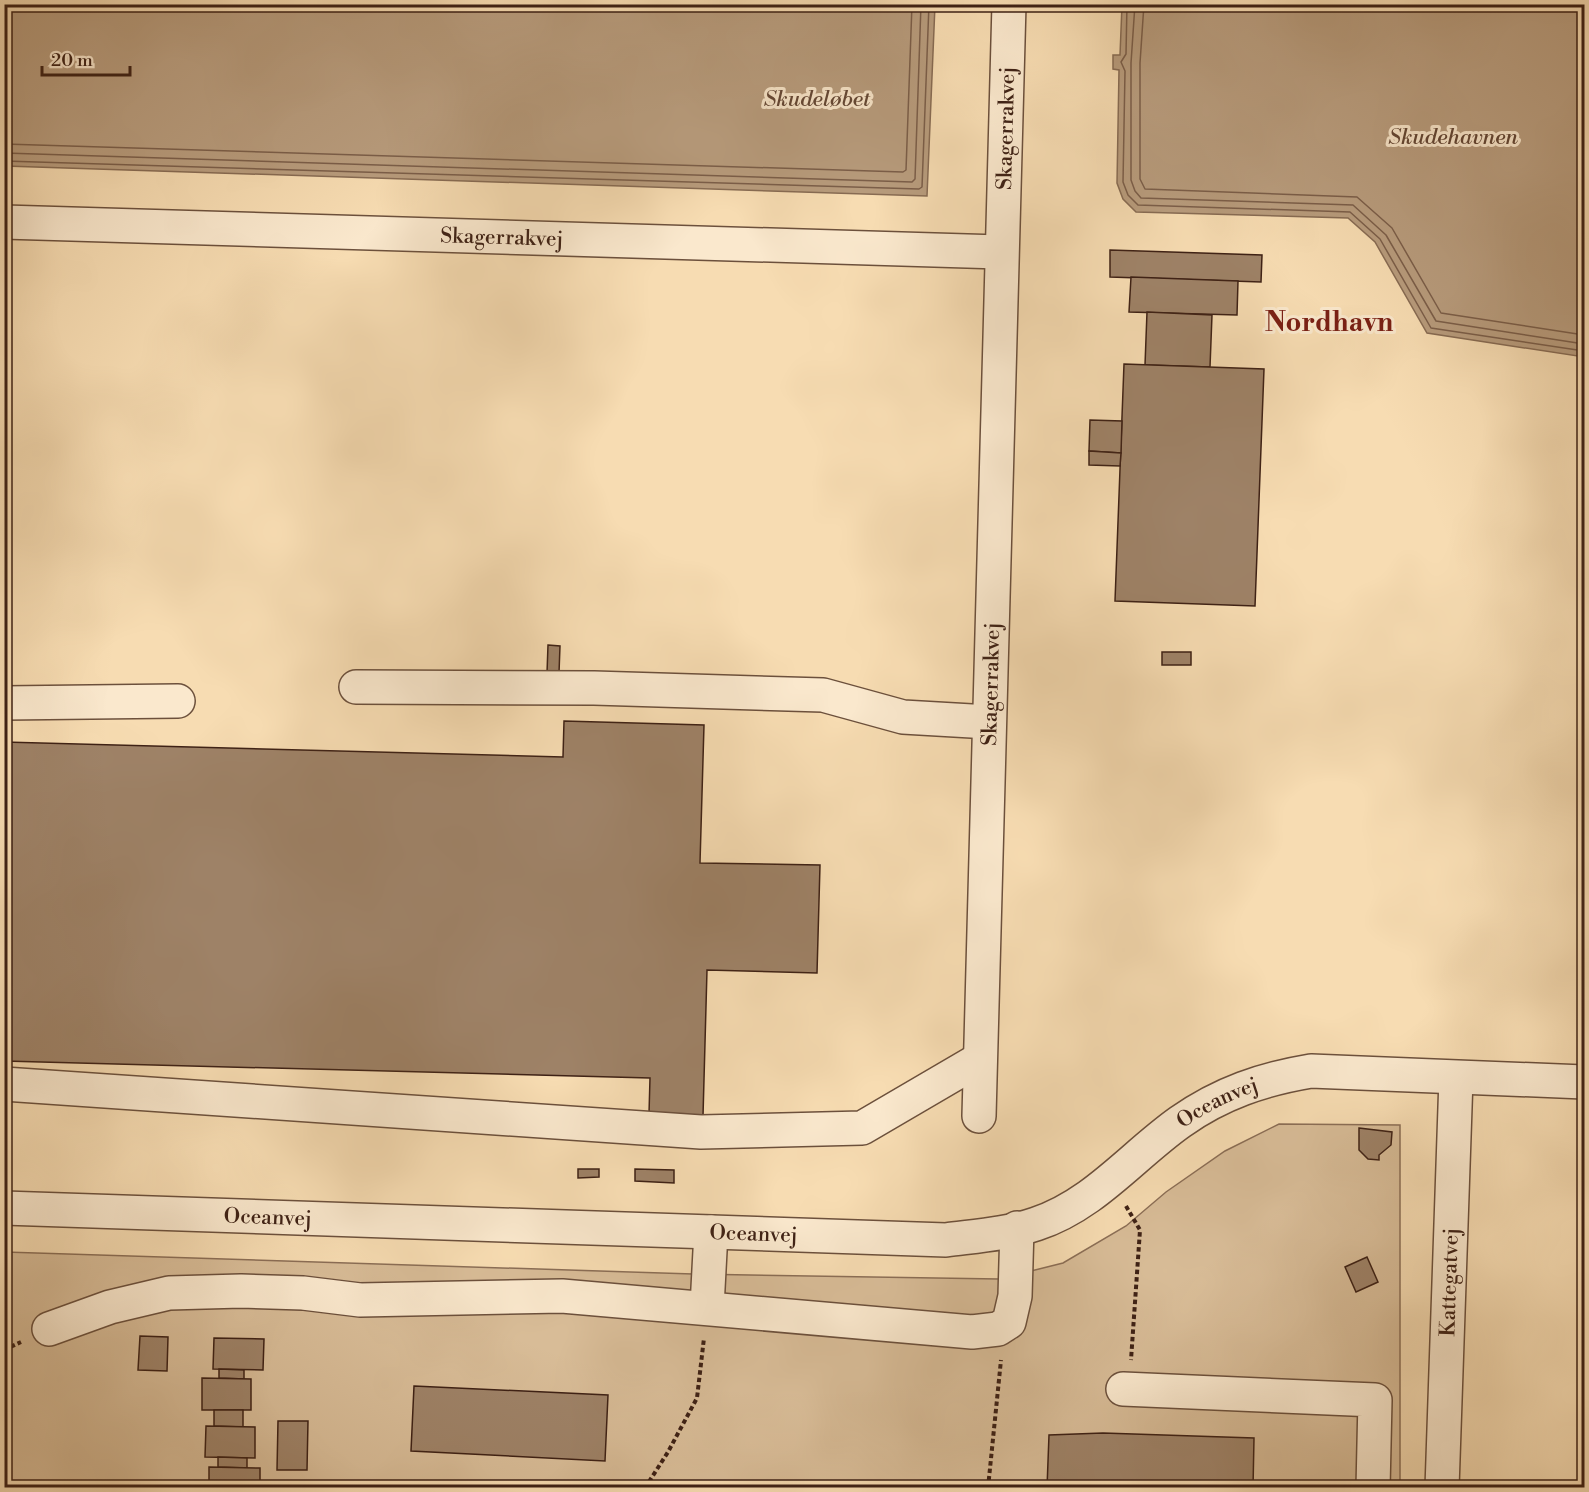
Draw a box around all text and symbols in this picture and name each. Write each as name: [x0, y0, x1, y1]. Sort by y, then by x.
scale bar: [42, 39, 130, 77]
text: 20 m: [51, 49, 93, 72]
street label: Skagerrakvej: [992, 66, 1021, 190]
water label: Skudeløbet: [764, 86, 871, 113]
water label: Skudehavnen: [1388, 124, 1518, 151]
street label: Skagerrakvej: [440, 223, 564, 253]
district label: Nordhavn: [1265, 306, 1394, 340]
street label: Skagerrakvej: [977, 622, 1006, 746]
street label: Oceanvej: [1172, 1072, 1262, 1135]
street label: Oceanvej: [223, 1203, 312, 1232]
street label: Oceanvej: [709, 1220, 798, 1249]
street label: Kattegatvej: [1435, 1227, 1465, 1337]

